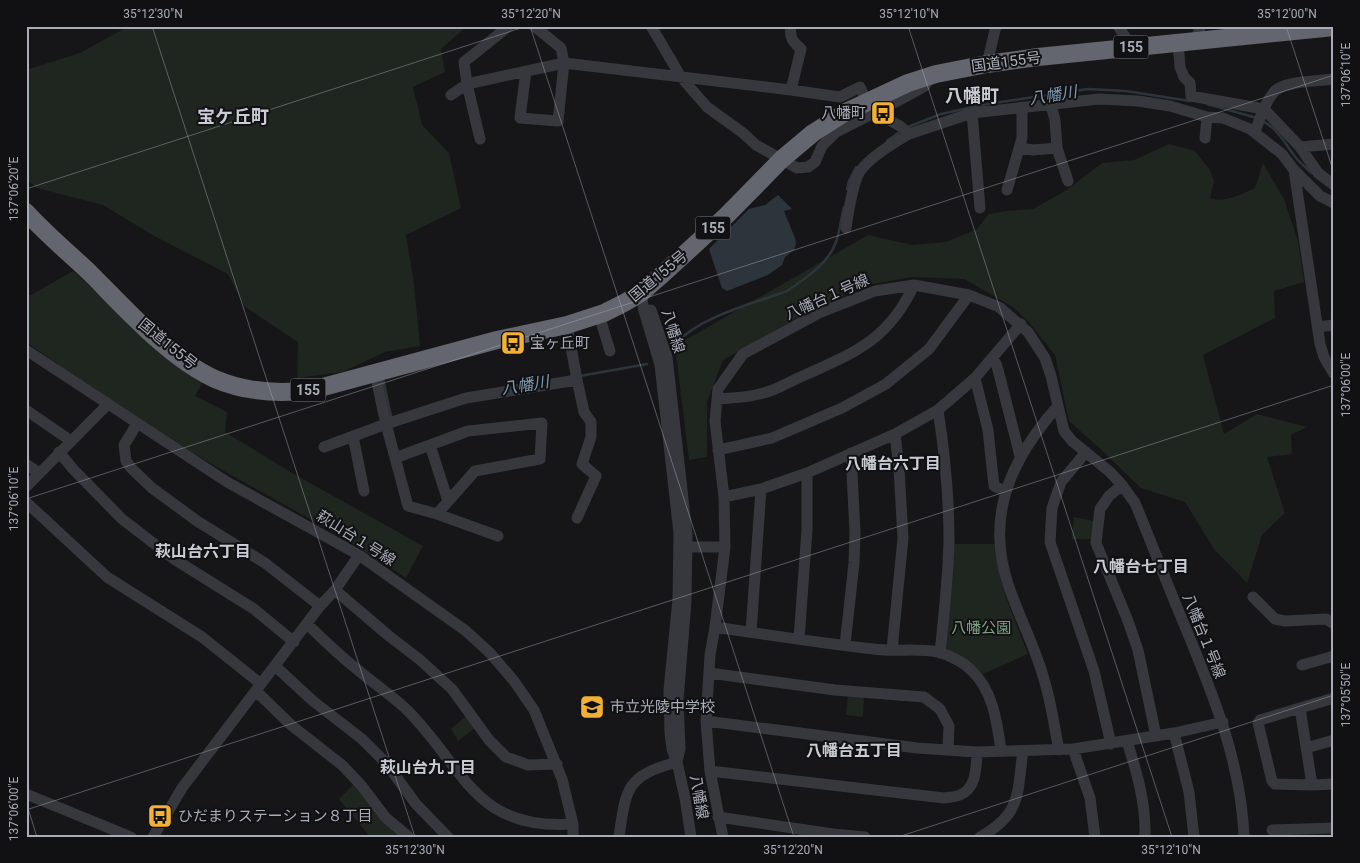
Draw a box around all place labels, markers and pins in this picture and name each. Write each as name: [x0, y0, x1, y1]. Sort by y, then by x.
bus stop icon: 八幡町: [870, 100, 896, 126]
place label: 八幡町: [821, 104, 866, 122]
bus stop icon: 宝ヶ丘町: [500, 330, 526, 356]
place label: 宝ヶ丘町: [530, 334, 590, 352]
school or university icon: 市立光陵中学校: [579, 694, 605, 720]
place label: 市立光陵中学校: [610, 698, 715, 716]
bus stop icon: ひだまりステーション８丁目: [147, 803, 173, 829]
place label: ひだまりステーション８丁目: [178, 807, 372, 825]

